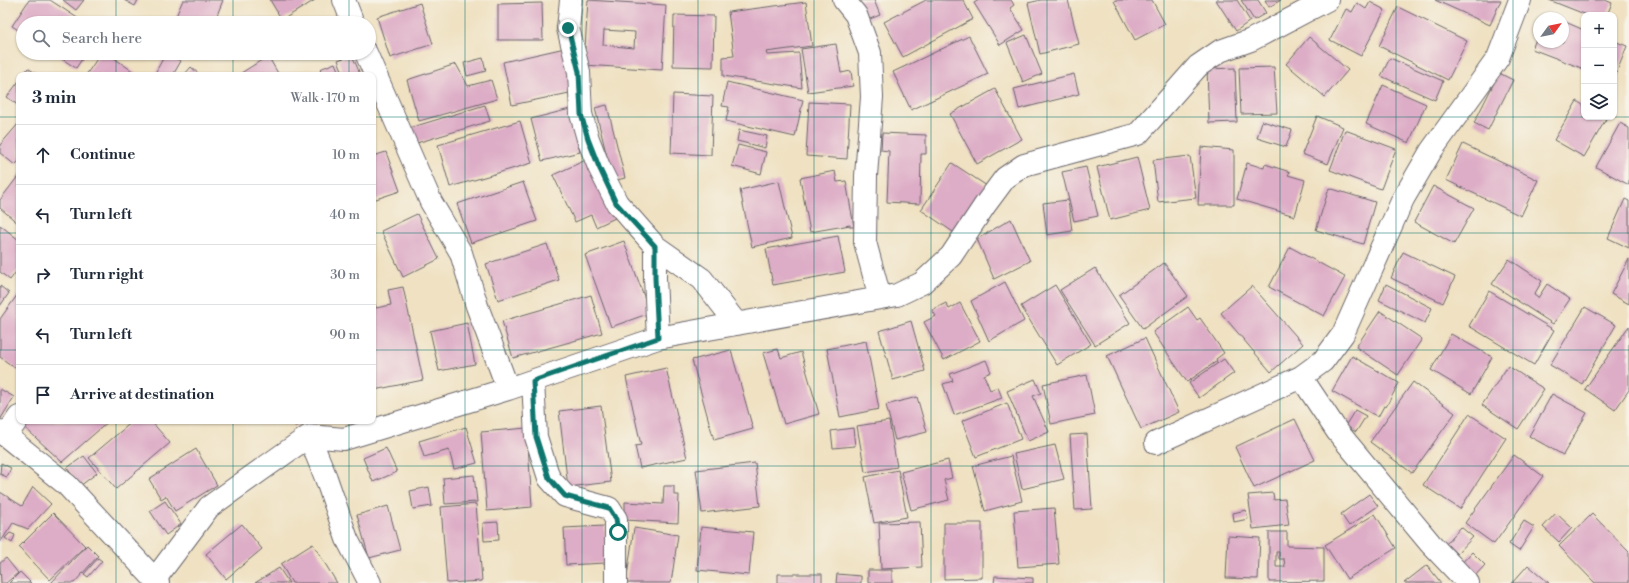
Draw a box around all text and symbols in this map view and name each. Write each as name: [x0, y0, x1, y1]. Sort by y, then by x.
north arrow: [1533, 12, 1569, 48]
map controls: [1581, 12, 1617, 120]
button: +: [1581, 12, 1617, 48]
search box: [16, 16, 376, 60]
route end: [559, 19, 577, 37]
icon: search: [30, 27, 52, 49]
text: Search here: [62, 29, 142, 48]
button: −: [1581, 48, 1617, 84]
button: layers: [1581, 84, 1617, 120]
text: 3 min: [32, 87, 76, 109]
text: Walk · 170 m: [290, 90, 360, 106]
icon: ahead: [32, 144, 54, 166]
text: Continue: [70, 145, 135, 164]
text: 10 m: [332, 147, 360, 163]
icon: left: [32, 204, 54, 226]
text: Turn left: [70, 205, 132, 224]
text: 40 m: [330, 207, 360, 223]
icon: right: [32, 264, 54, 286]
text: Turn right: [70, 265, 144, 284]
text: 30 m: [330, 267, 360, 283]
icon: left: [32, 324, 54, 346]
text: Turn left: [70, 325, 132, 344]
text: 90 m: [329, 327, 360, 343]
icon: arrive: [32, 384, 54, 406]
text: Arrive at destination: [70, 385, 214, 404]
route start: [609, 523, 627, 541]

